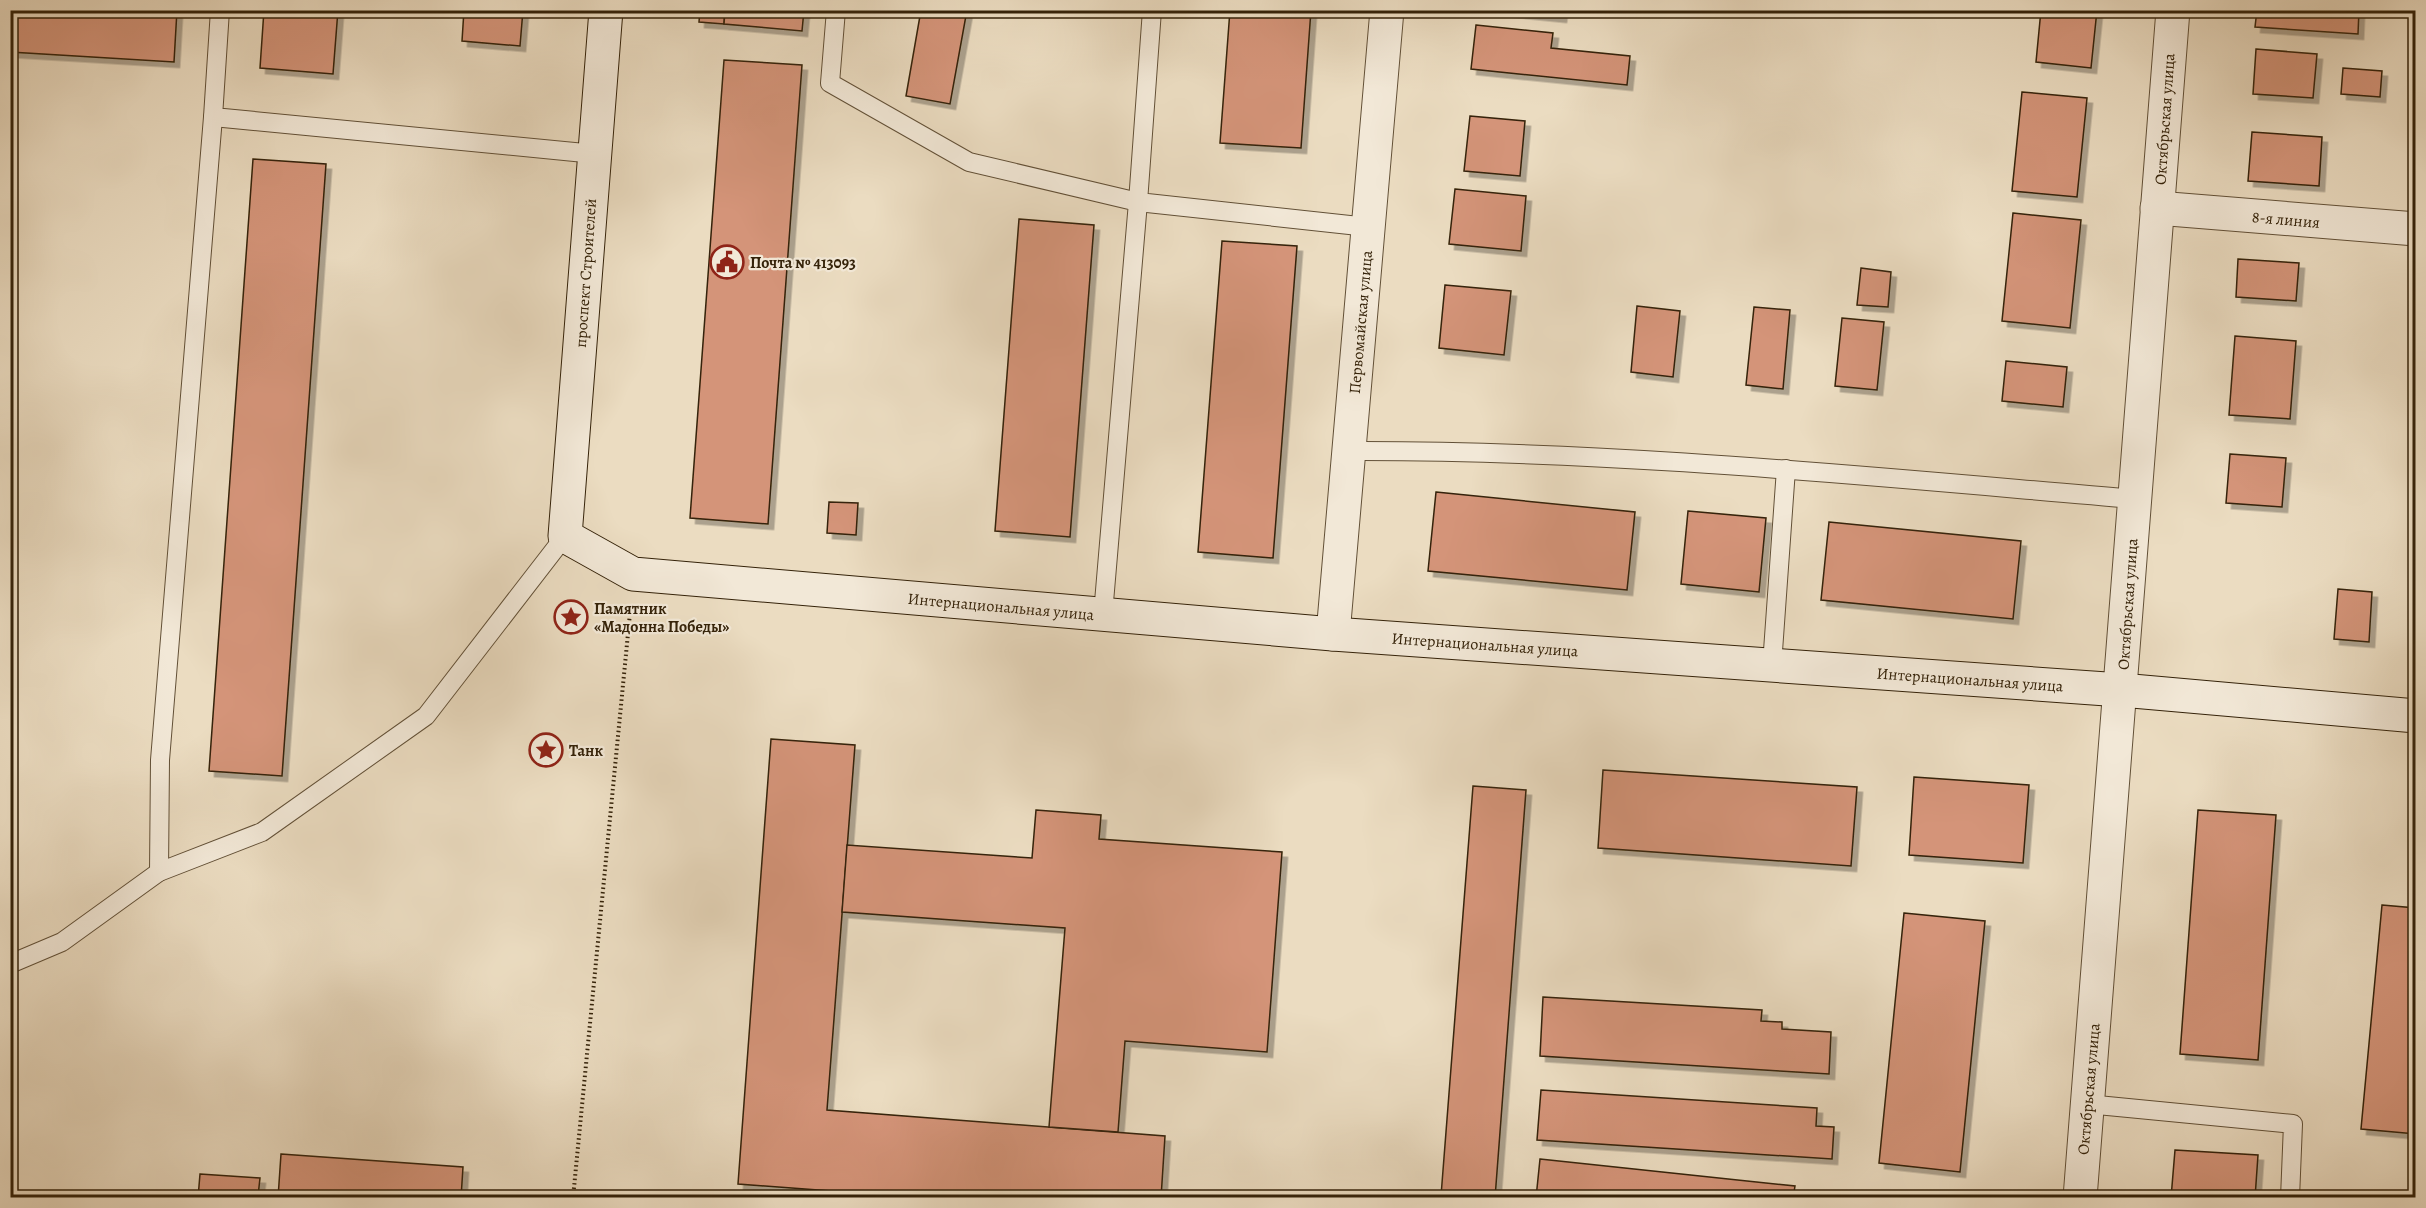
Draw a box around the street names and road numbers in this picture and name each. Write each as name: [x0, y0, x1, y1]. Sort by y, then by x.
street label: Октябрьская улица: [2149, 52, 2181, 186]
street label: проспект Строителей: [570, 198, 602, 348]
street label: 8-я линия: [2251, 206, 2321, 234]
street label: Первомайская улица: [1344, 249, 1378, 395]
street label: Октябрьская улица: [2112, 537, 2144, 671]
street label: Интернациональная улица: [907, 588, 1096, 626]
street label: Интернациональная улица: [1391, 627, 1580, 663]
street label: Интернациональная улица: [1876, 662, 2065, 698]
street label: Октябрьская улица: [2072, 1022, 2106, 1156]

